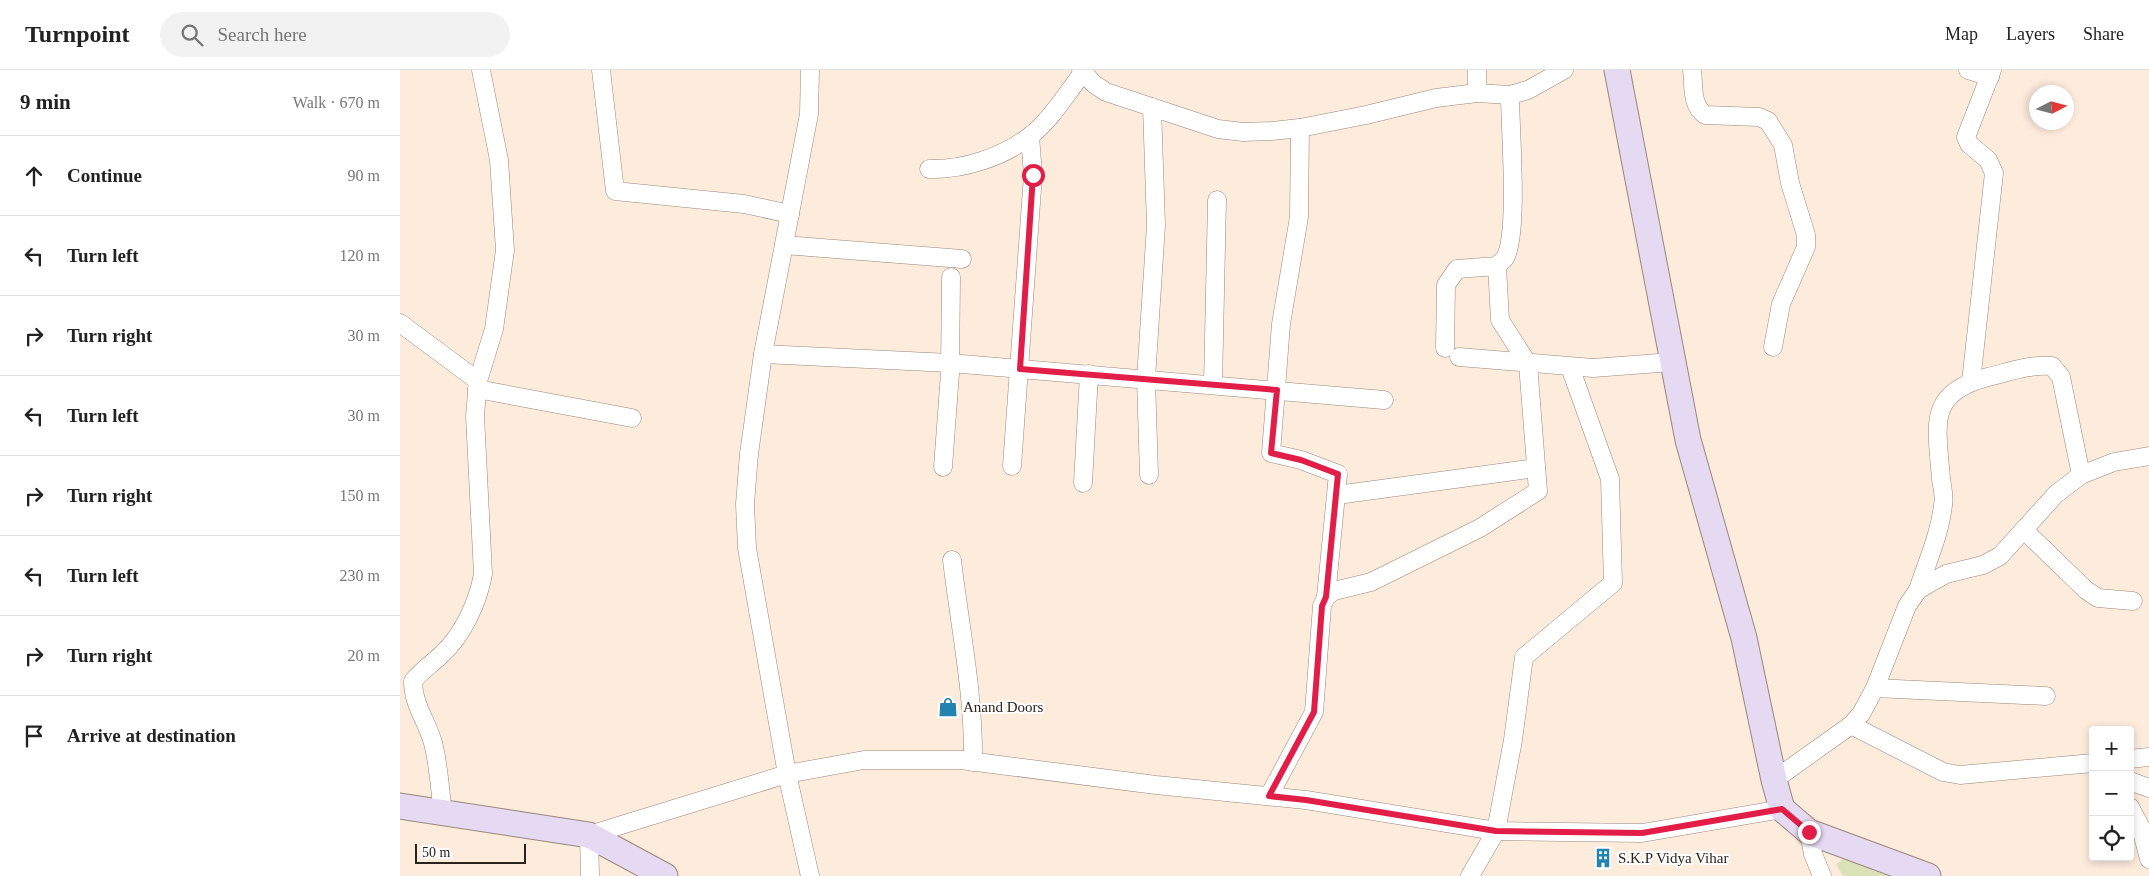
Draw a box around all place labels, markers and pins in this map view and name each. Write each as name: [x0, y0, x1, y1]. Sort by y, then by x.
shop icon: Anand Doors: [937, 696, 959, 718]
place label: Anand Doors: [963, 699, 1044, 715]
building icon: S.K.P Vidya Vihar: [1592, 847, 1614, 869]
place label: S.K.P Vidya Vihar: [1618, 850, 1728, 866]

